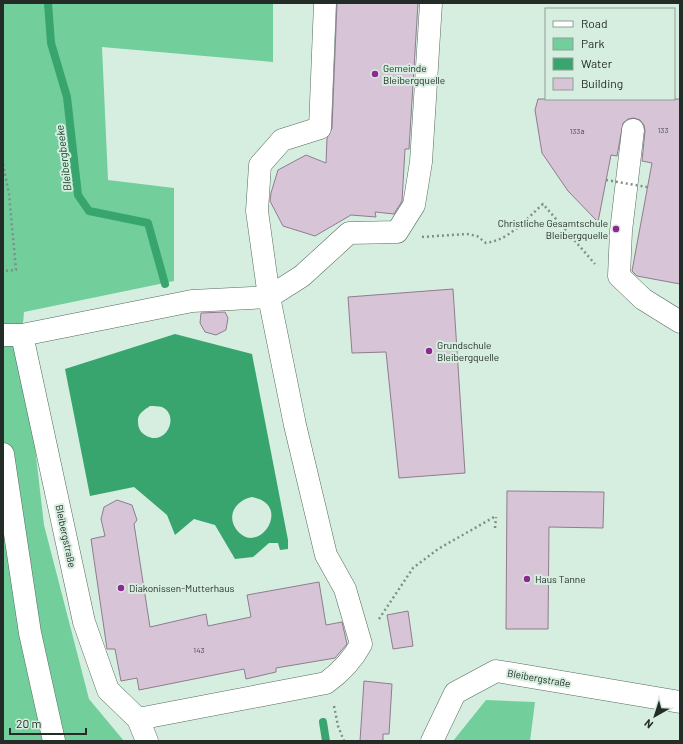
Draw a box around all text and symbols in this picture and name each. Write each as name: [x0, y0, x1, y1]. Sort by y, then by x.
legend: [545, 8, 675, 100]
text: Road: [581, 16, 608, 30]
text: Park: [581, 36, 605, 50]
text: Water: [581, 56, 613, 70]
place label: Gemeinde Bleibergquelle: [383, 62, 445, 86]
marker: Gemeinde Bleibergquelle: [370, 69, 380, 79]
text: Building: [581, 76, 623, 90]
water label: Bleibergbeeke: [52, 124, 73, 192]
house number: 133: [657, 125, 669, 135]
house number: 133a: [569, 126, 585, 136]
place label: Christliche Gesamtschule Bleibergquelle: [498, 217, 608, 241]
marker: Christliche Gesamtschule Bleibergquelle: [611, 224, 621, 234]
place label: Grundschule Bleibergquelle: [437, 339, 499, 363]
marker: Grundschule Bleibergquelle: [424, 346, 434, 356]
street label: Bleibergstraße: [53, 503, 79, 569]
place label: Haus Tanne: [535, 573, 586, 585]
marker: Haus Tanne: [522, 574, 532, 584]
place label: Diakonissen-Mutterhaus: [129, 582, 235, 594]
marker: Diakonissen-Mutterhaus: [116, 583, 126, 593]
house number: 143: [193, 645, 205, 655]
street label: Bleibergstraße: [506, 667, 572, 689]
north arrow: [635, 696, 675, 736]
scale bar: [10, 710, 86, 736]
text: 20 m: [16, 716, 42, 730]
text: N: [641, 717, 655, 732]

